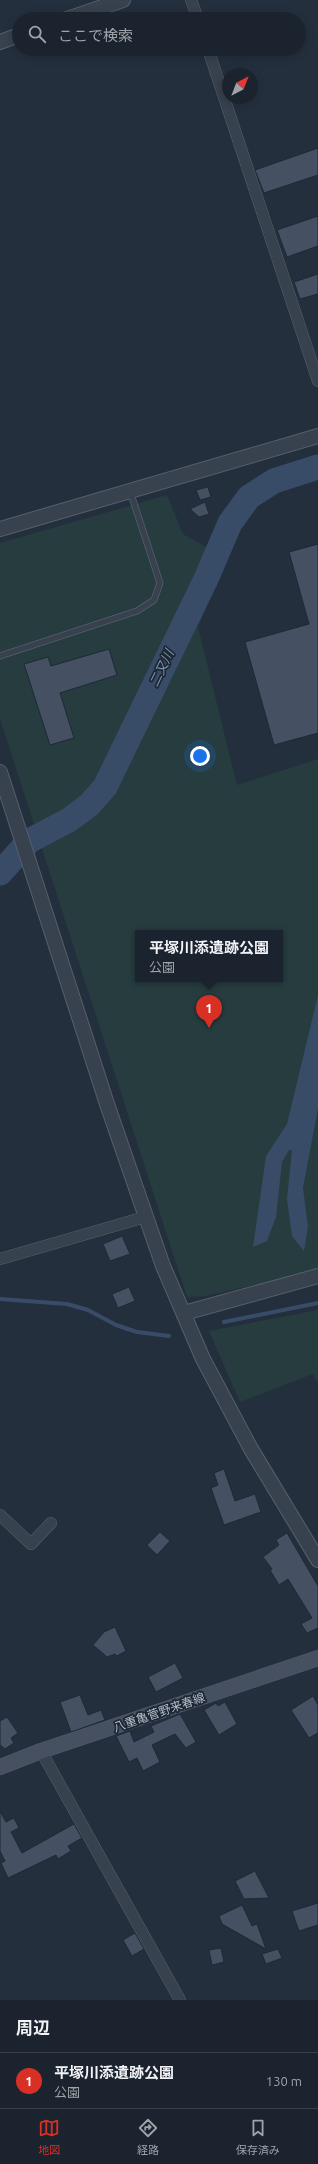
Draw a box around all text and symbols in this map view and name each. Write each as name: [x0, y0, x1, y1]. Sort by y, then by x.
search box: [12, 12, 306, 56]
icon: search: [26, 23, 48, 45]
text: ここで検索: [58, 27, 133, 44]
north arrow: [222, 68, 258, 104]
water label: 二又川: [146, 646, 177, 689]
your location: [190, 746, 210, 766]
popup: [135, 930, 283, 982]
text: 平塚川添遺跡公園: [149, 939, 269, 956]
text: 公園: [149, 960, 175, 974]
pin: 1: [196, 995, 222, 1028]
street label: 八重亀菅野来春線: [111, 1690, 207, 1734]
text: 周辺: [16, 2018, 50, 2037]
text: 平塚川添遺跡公園: [54, 2064, 174, 2081]
text: 1: [25, 2074, 33, 2088]
text: 130 m: [266, 2074, 302, 2088]
text: 公園: [54, 2085, 80, 2099]
tab: 地図: [38, 2117, 60, 2157]
tab: 経路: [137, 2117, 159, 2157]
tab: 保存済み: [236, 2117, 280, 2157]

